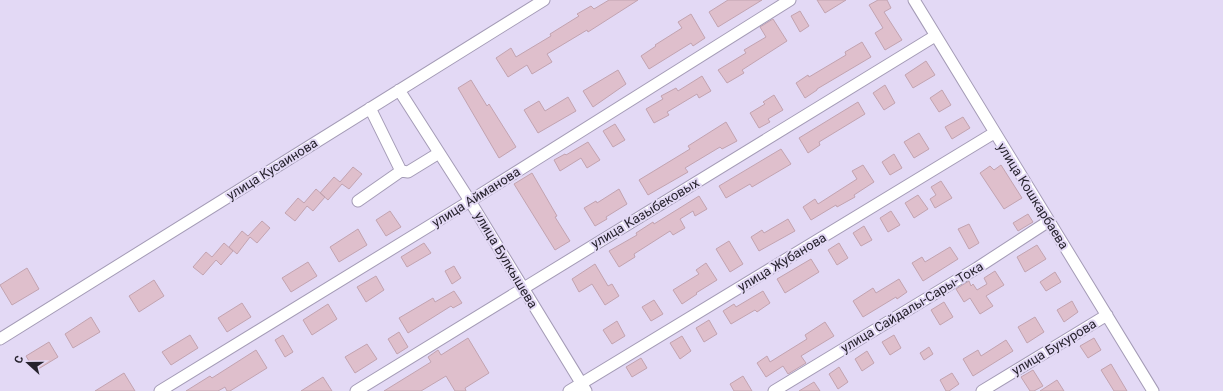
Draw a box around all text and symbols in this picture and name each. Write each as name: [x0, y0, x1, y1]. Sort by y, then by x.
street label: улица Кусаинова: [224, 135, 320, 203]
street label: улица Кошкарбаева: [994, 140, 1072, 252]
street label: улица Айманова: [429, 164, 523, 230]
street label: улица Казыбековых: [588, 175, 702, 251]
street label: улица Булкышева: [471, 209, 541, 311]
street label: улица Жубанова: [735, 230, 829, 294]
street label: улица Сайдалы-Сары-Тока: [838, 259, 986, 355]
street label: улица Букурова: [1009, 316, 1099, 378]
north arrow: [8, 343, 48, 383]
text: С: [12, 354, 26, 365]

